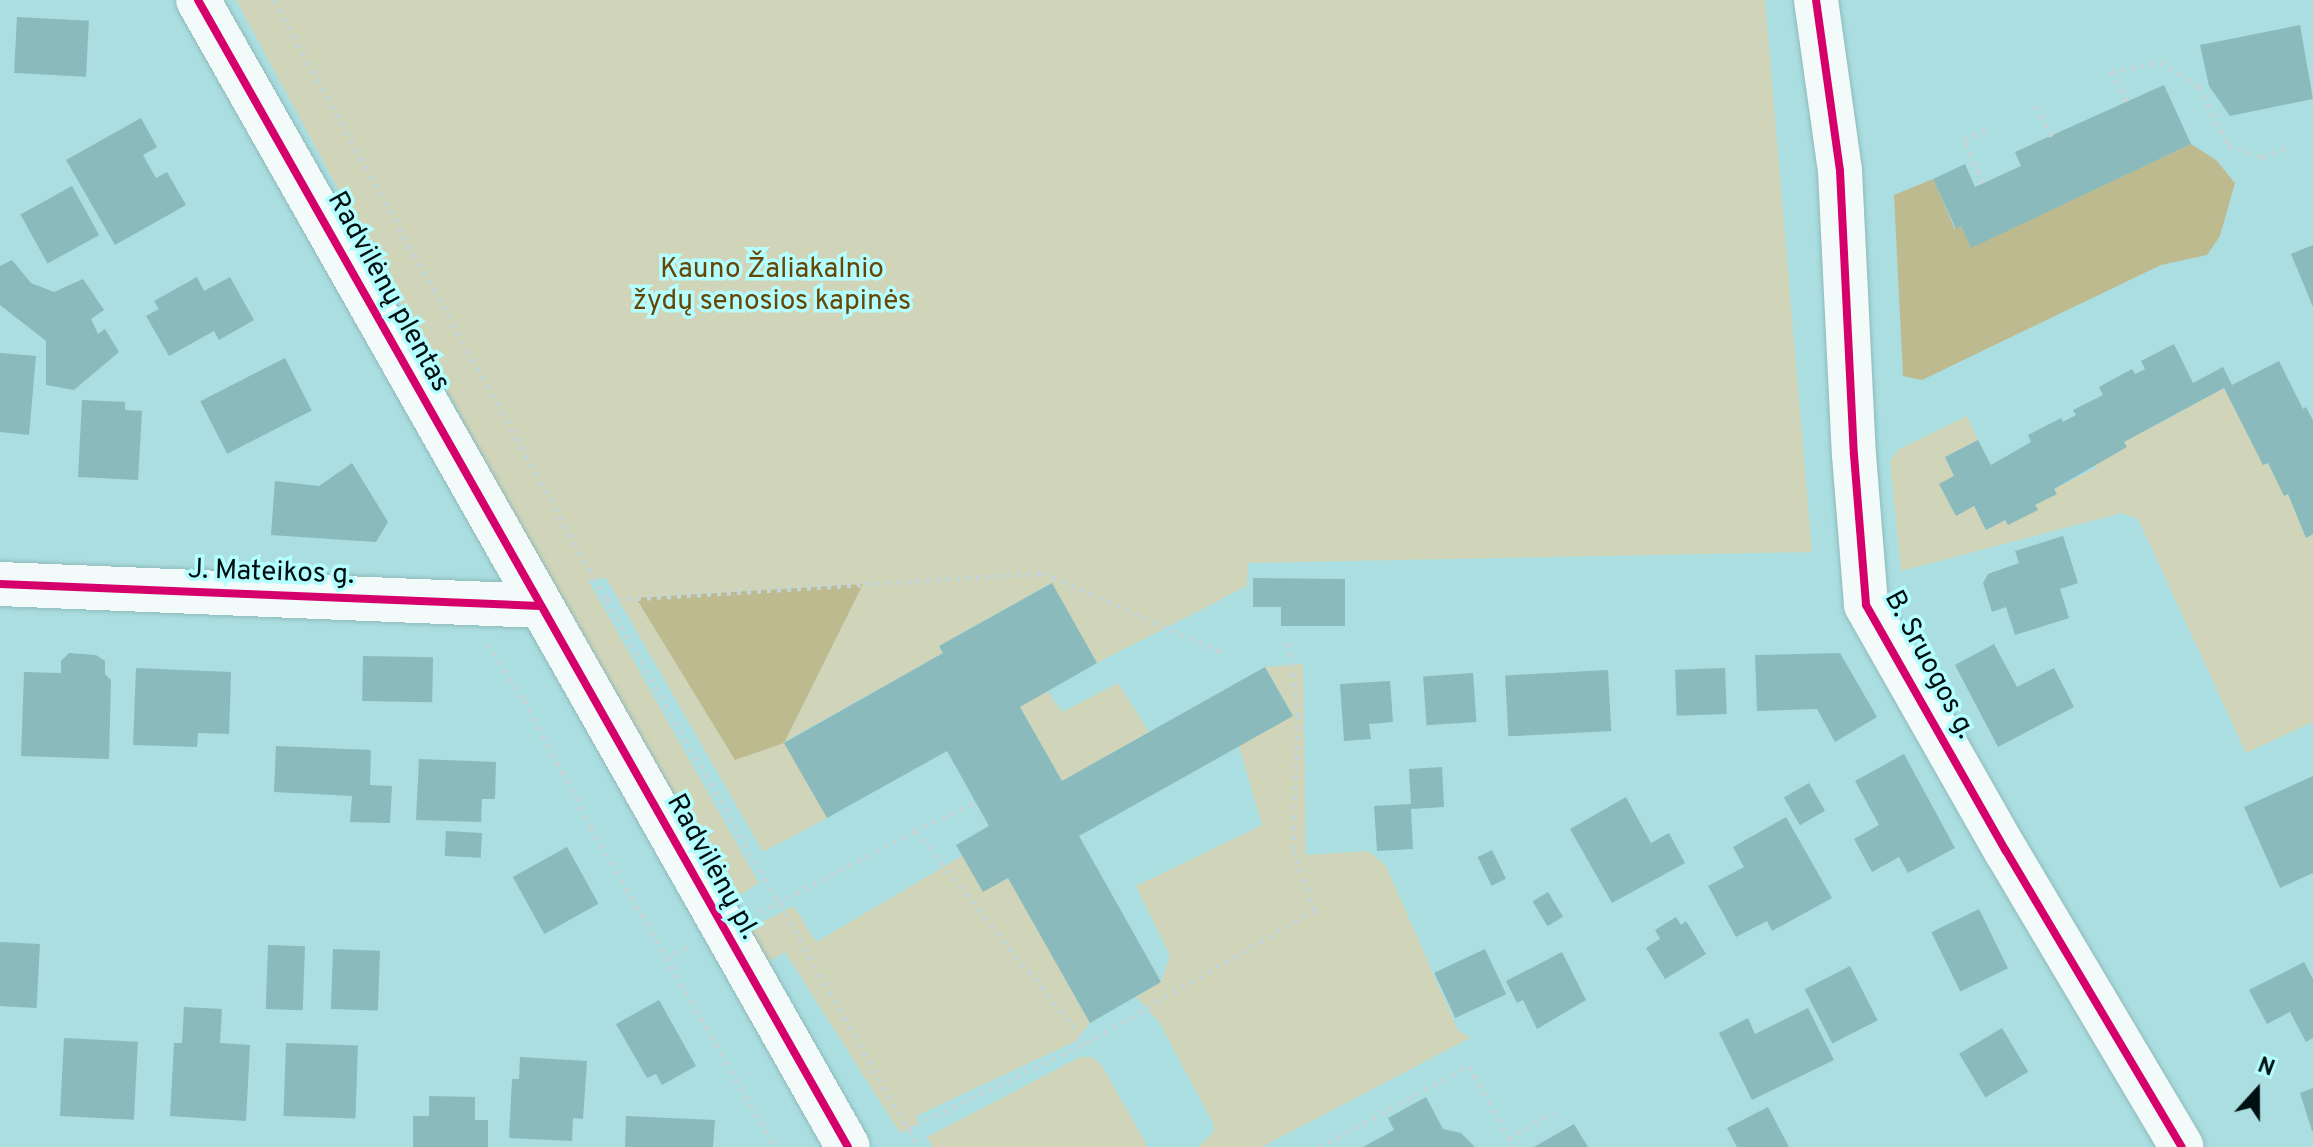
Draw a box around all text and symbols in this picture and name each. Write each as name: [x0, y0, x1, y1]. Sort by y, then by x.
street label: Radvilėnų plentas: [319, 186, 457, 398]
park label: Kauno Žaliakalnio žydų senosios kapinės: [633, 253, 911, 319]
street label: J. Mateikos g.: [187, 553, 355, 593]
street label: B. Sruogos g.: [1876, 585, 1982, 745]
street label: Radvilėnų pl.: [658, 788, 766, 946]
north arrow: [2217, 1051, 2297, 1131]
text: N: [2254, 1053, 2278, 1084]

